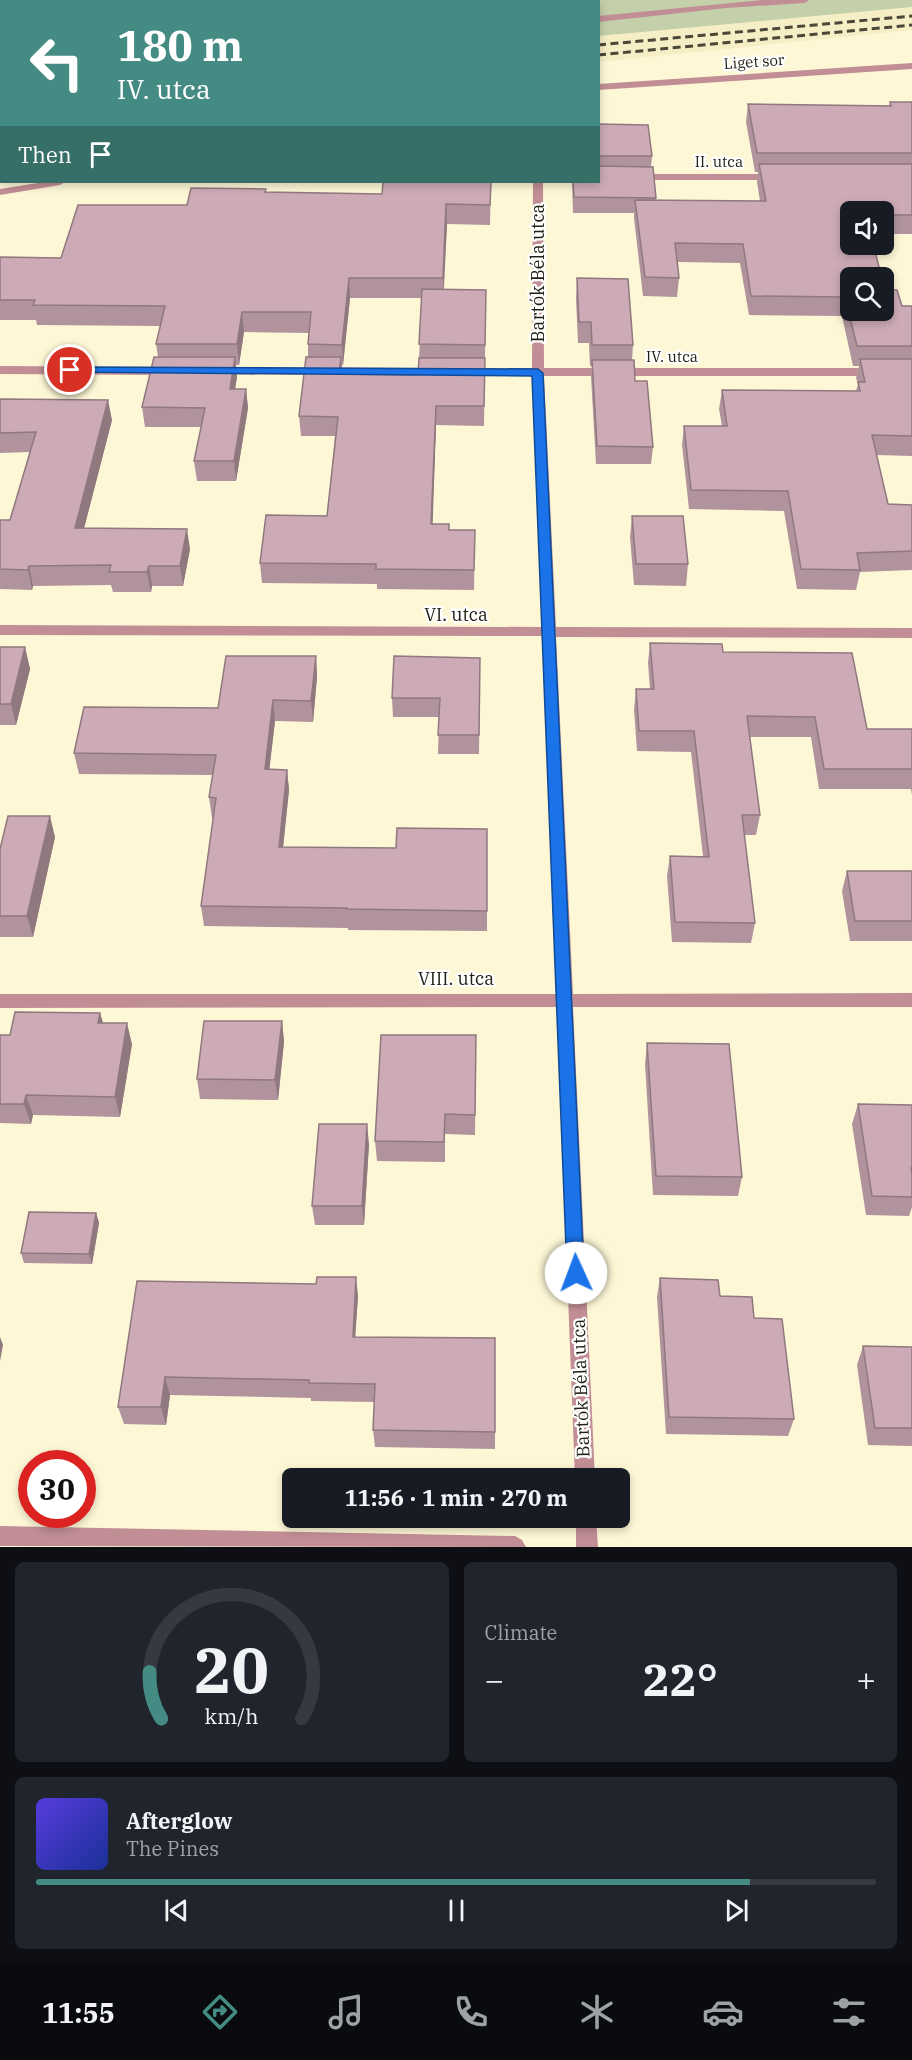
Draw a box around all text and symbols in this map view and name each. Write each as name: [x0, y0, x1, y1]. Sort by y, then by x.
text: 180 m: [117, 18, 243, 73]
icon: left: [18, 24, 96, 102]
street label: Liget sor: [723, 50, 785, 73]
text: IV. utca: [117, 71, 211, 106]
icon: arrive: [84, 138, 117, 171]
text: Then: [18, 140, 72, 169]
street label: II. utca: [695, 152, 743, 171]
map controls: [840, 201, 894, 321]
button: sound: [840, 201, 894, 255]
street label: Bartók Béla utca: [526, 203, 549, 342]
button: search: [840, 267, 894, 321]
pin: [44, 344, 95, 395]
street label: IV. utca: [646, 347, 698, 366]
icon: arrive: [53, 353, 86, 386]
street label: VI. utca: [424, 603, 488, 626]
street label: VIII. utca: [418, 967, 494, 990]
position arrow: [544, 1241, 608, 1305]
street label: Bartók Béla utca: [567, 1318, 594, 1458]
speed limit sign: 30: [18, 1450, 96, 1528]
text: 11:56 · 1 min · 270 m: [344, 1483, 568, 1512]
text: Climate: [485, 1619, 557, 1646]
text: 20: [194, 1629, 269, 1710]
text: 22°: [643, 1650, 718, 1708]
text: −: [485, 1658, 504, 1701]
text: +: [856, 1658, 876, 1701]
text: km/h: [205, 1702, 259, 1730]
text: Afterglow: [126, 1806, 233, 1835]
text: The Pines: [126, 1835, 219, 1862]
icon: previous: [160, 1894, 193, 1927]
icon: pause: [440, 1894, 473, 1927]
icon: next: [720, 1894, 753, 1927]
icon: directions: [199, 1991, 241, 2033]
icon: music: [325, 1991, 367, 2033]
icon: phone: [450, 1991, 492, 2033]
icon: climate: [576, 1991, 618, 2033]
icon: car: [702, 1991, 744, 2033]
icon: filters: [828, 1991, 870, 2033]
text: 11:55: [42, 1995, 115, 2030]

